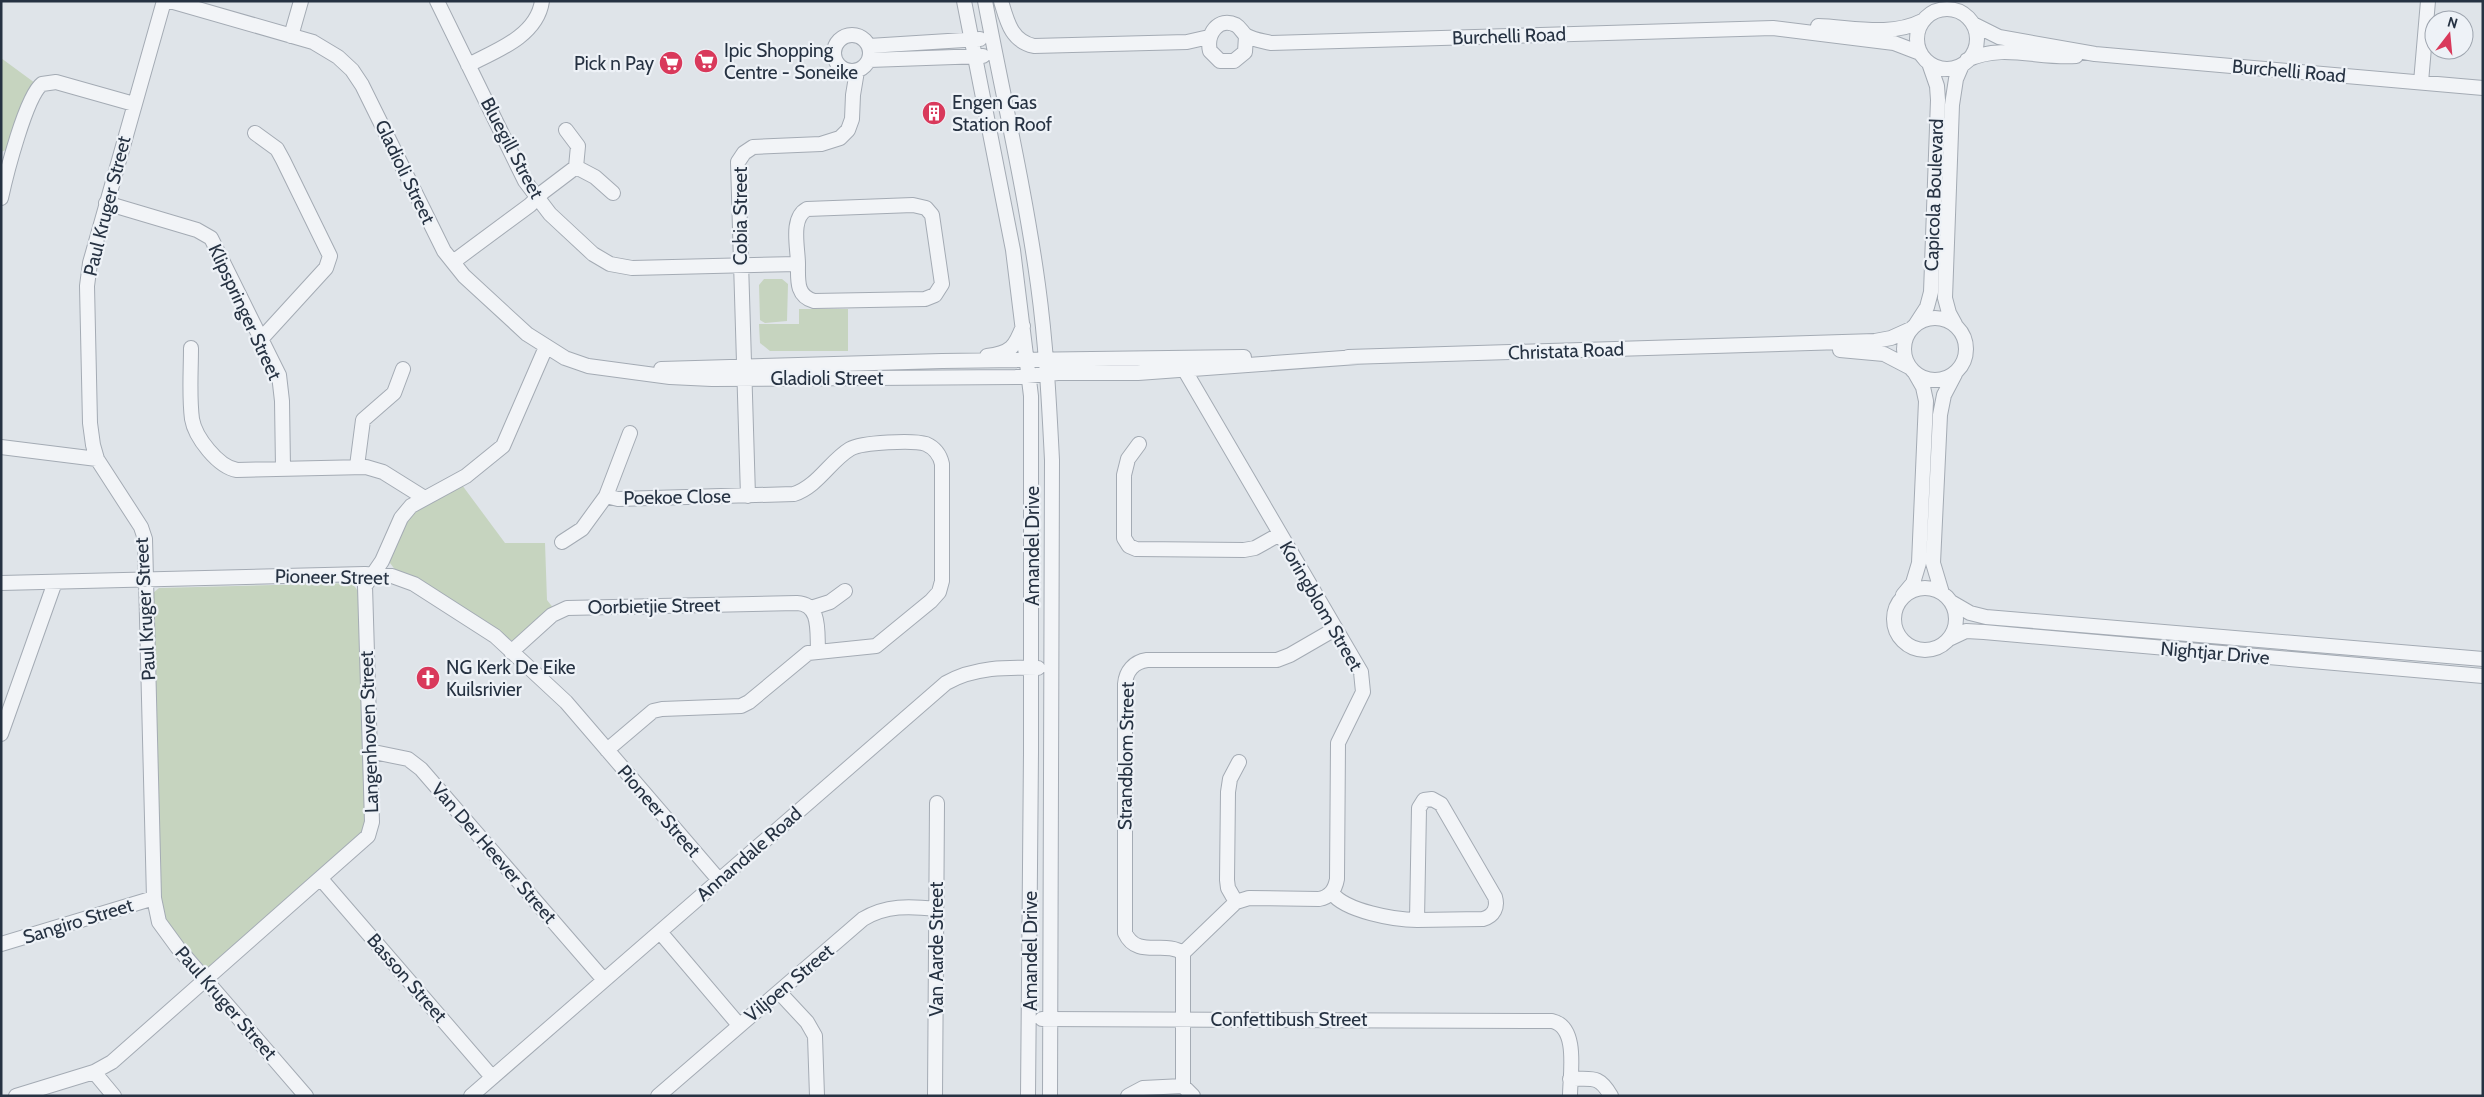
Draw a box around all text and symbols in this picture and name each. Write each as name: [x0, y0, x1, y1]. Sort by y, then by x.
north arrow: [2424, 10, 2474, 60]
text: N: [2445, 12, 2460, 33]
street label: Burchelli Road: [1452, 23, 1566, 49]
place label: Ipic Shopping Centre - Soneike: [724, 39, 858, 84]
supermarket icon: Ipic Shopping Centre - Soneike: [693, 48, 719, 74]
supermarket icon: Pick n Pay: [658, 50, 684, 76]
place label: Pick n Pay: [574, 52, 654, 75]
street label: Burchelli Road: [2231, 55, 2347, 87]
place label: Engen Gas Station Roof: [952, 91, 1053, 136]
street label: Bluegill Street: [476, 93, 549, 203]
building icon: Engen Gas Station Roof: [921, 100, 947, 126]
street label: Gladioli Street: [370, 116, 440, 228]
street label: Capicola Boulevard: [1920, 118, 1948, 272]
street label: Paul Kruger Street: [78, 133, 136, 278]
street label: Cobia Street: [729, 166, 752, 265]
street label: Klipspringer Street: [203, 240, 287, 384]
street label: Christata Road: [1508, 337, 1624, 365]
street label: Gladioli Street: [771, 367, 884, 390]
street label: Poekoe Close: [623, 485, 731, 509]
street label: Amandel Drive: [1021, 486, 1044, 606]
street label: Paul Kruger Street: [130, 536, 160, 681]
street label: Koringblom Street: [1275, 537, 1368, 675]
street label: Pioneer Street: [275, 565, 390, 590]
street label: Oorbietjie Street: [588, 593, 721, 619]
street label: Nightjar Drive: [2160, 637, 2271, 669]
street label: Langenhoven Street: [355, 650, 383, 813]
place label: NG Kerk De Eike Kuilsrivier: [446, 656, 576, 701]
church icon: NG Kerk De Eike Kuilsrivier: [415, 665, 441, 691]
street label: Strandblom Street: [1113, 681, 1139, 830]
street label: Pioneer Street: [613, 760, 706, 862]
street label: Van Der Heever Street: [427, 778, 562, 929]
street label: Annandale Road: [692, 802, 806, 906]
street label: Van Aarde Street: [925, 881, 948, 1016]
street label: Amandel Drive: [1019, 891, 1042, 1011]
street label: Sangiro Street: [20, 893, 136, 949]
street label: Basson Street: [362, 929, 452, 1028]
street label: Viljoen Street: [740, 939, 839, 1027]
street label: Paul Kruger Street: [170, 941, 282, 1065]
street label: Confettibush Street: [1211, 1008, 1368, 1031]

